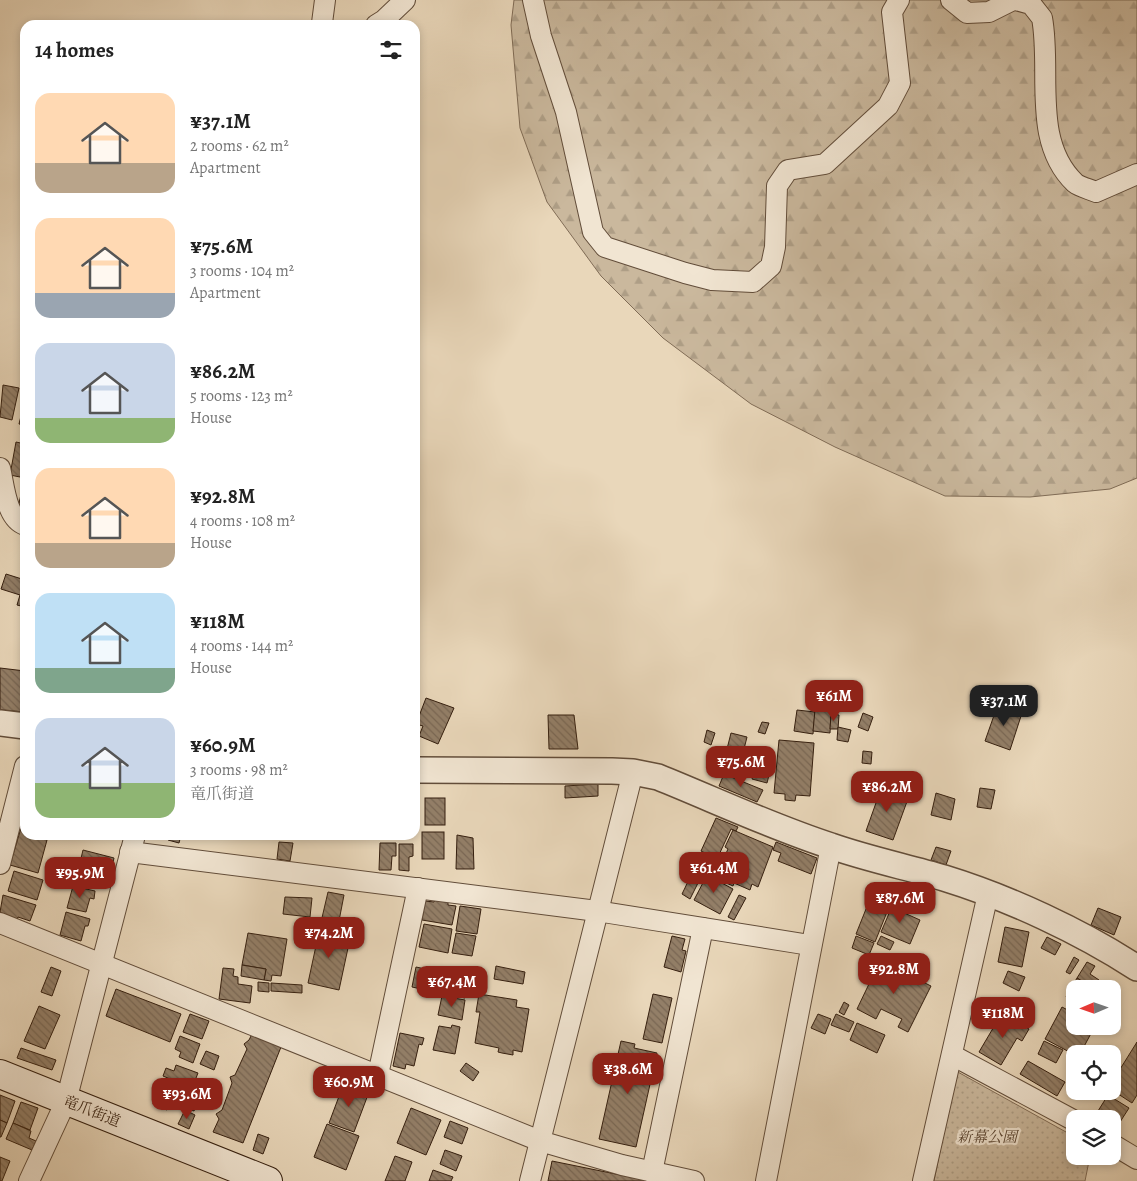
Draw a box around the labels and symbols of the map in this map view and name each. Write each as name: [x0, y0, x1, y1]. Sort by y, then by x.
pin: ¥61M: [804, 680, 864, 722]
pin: ¥37.1M: [963, 684, 1045, 727]
pin: ¥75.6M: [700, 746, 782, 788]
pin: ¥86.2M: [846, 770, 928, 813]
pin: ¥61.4M: [673, 852, 755, 894]
pin: ¥95.9M: [39, 856, 121, 899]
pin: ¥87.6M: [859, 882, 941, 924]
pin: ¥74.2M: [288, 916, 370, 959]
pin: ¥92.8M: [853, 952, 935, 995]
pin: ¥67.4M: [411, 966, 493, 1008]
north arrow: [1066, 980, 1121, 1035]
pin: ¥118M: [968, 996, 1038, 1039]
pin: ¥38.6M: [587, 1052, 669, 1095]
pin: ¥60.9M: [308, 1066, 390, 1108]
pin: ¥93.6M: [146, 1078, 228, 1120]
street label: 竜爪街道: [60, 1090, 124, 1132]
park label: 新幕公園: [957, 1127, 1020, 1147]

